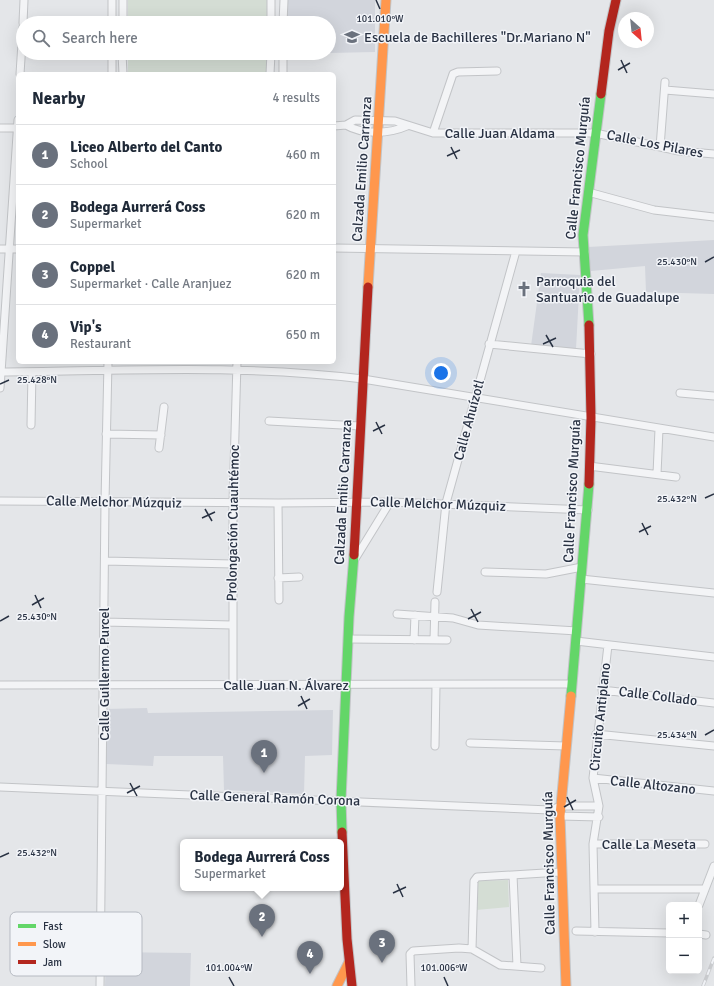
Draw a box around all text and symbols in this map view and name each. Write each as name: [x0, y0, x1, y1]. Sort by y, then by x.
north arrow: [618, 12, 654, 48]
text: 101.010°W: [356, 13, 404, 25]
search box: [16, 16, 336, 60]
icon: search: [30, 27, 52, 49]
school or university icon: Escuela de Bachilleres "Dr.Mariano N": [343, 28, 361, 46]
text: Search here: [62, 29, 138, 47]
place label: Escuela de Bachilleres "Dr.Mariano N": [364, 29, 591, 46]
text: Nearby: [32, 88, 85, 109]
text: 4 results: [272, 90, 320, 106]
street label: Calzada Emilio Carranza: [348, 96, 376, 242]
street label: Calle Francisco Murguía: [562, 96, 594, 240]
street label: Calle Juan Aldama: [445, 125, 555, 142]
street label: Calle Los Pilares: [605, 126, 705, 162]
text: Liceo Alberto del Canto: [70, 138, 222, 156]
text: 1: [41, 147, 49, 163]
text: 460 m: [286, 147, 320, 163]
text: School: [70, 156, 108, 172]
text: Bodega Aurrerá Coss: [70, 198, 205, 216]
text: 2: [41, 207, 49, 223]
text: 620 m: [286, 207, 320, 223]
text: Supermarket: [70, 216, 142, 232]
text: 25.430°N: [657, 256, 697, 268]
text: Coppel: [70, 258, 115, 276]
text: 3: [41, 267, 49, 283]
text: 620 m: [286, 267, 320, 283]
place label: Parroquia del Santuario de Guadalupe: [536, 273, 679, 306]
text: Supermarket · Calle Aranjuez: [70, 276, 232, 292]
church icon: Parroquia del Santuario de Guadalupe: [515, 280, 533, 298]
text: Vip's: [70, 318, 102, 336]
text: 4: [41, 327, 49, 343]
text: 650 m: [286, 327, 320, 343]
text: Restaurant: [70, 336, 131, 352]
your location: [431, 363, 451, 383]
text: 25.428°N: [17, 374, 57, 386]
street label: Calle Ahuízotl: [450, 378, 488, 462]
street label: Calzada Emilio Carranza: [331, 419, 355, 565]
street label: Calle Francisco Murguía: [560, 419, 584, 563]
street label: Prolongación Cuauhtémoc: [223, 444, 243, 602]
street label: Calle Melchor Múzquiz: [46, 492, 182, 512]
street label: Calle Melchor Múzquiz: [370, 493, 506, 515]
text: 25.432°N: [657, 493, 697, 505]
street label: Calle Guillermo Purcel: [96, 607, 113, 741]
text: 25.430°N: [17, 611, 57, 623]
street label: Circuito Antiplano: [586, 662, 614, 772]
street label: Calle Juan N. Álvarez: [223, 677, 349, 694]
street label: Calle Collado: [618, 683, 698, 709]
text: 25.434°N: [657, 729, 697, 741]
pin: 1: [251, 740, 277, 773]
street label: Calle Altozano: [609, 772, 697, 798]
street label: Calle General Ramón Corona: [189, 787, 361, 809]
street label: Calle Francisco Murguía: [539, 791, 559, 935]
street label: Calle La Meseta: [602, 836, 696, 853]
popup: [180, 839, 344, 891]
text: 25.432°N: [17, 847, 57, 859]
text: Bodega Aurrerá Coss: [194, 848, 330, 866]
text: Supermarket: [194, 866, 266, 882]
map controls: [666, 902, 702, 974]
button: +: [666, 902, 702, 938]
pin: 2: [249, 904, 275, 937]
legend: [10, 912, 142, 976]
text: Fast: [43, 920, 63, 933]
pin: 3: [369, 930, 395, 963]
text: Slow: [43, 938, 66, 951]
button: −: [666, 938, 702, 974]
pin: 4: [297, 941, 323, 974]
text: Jam: [43, 956, 62, 969]
text: 101.004°W: [205, 962, 253, 974]
text: 101.006°W: [420, 962, 468, 974]

